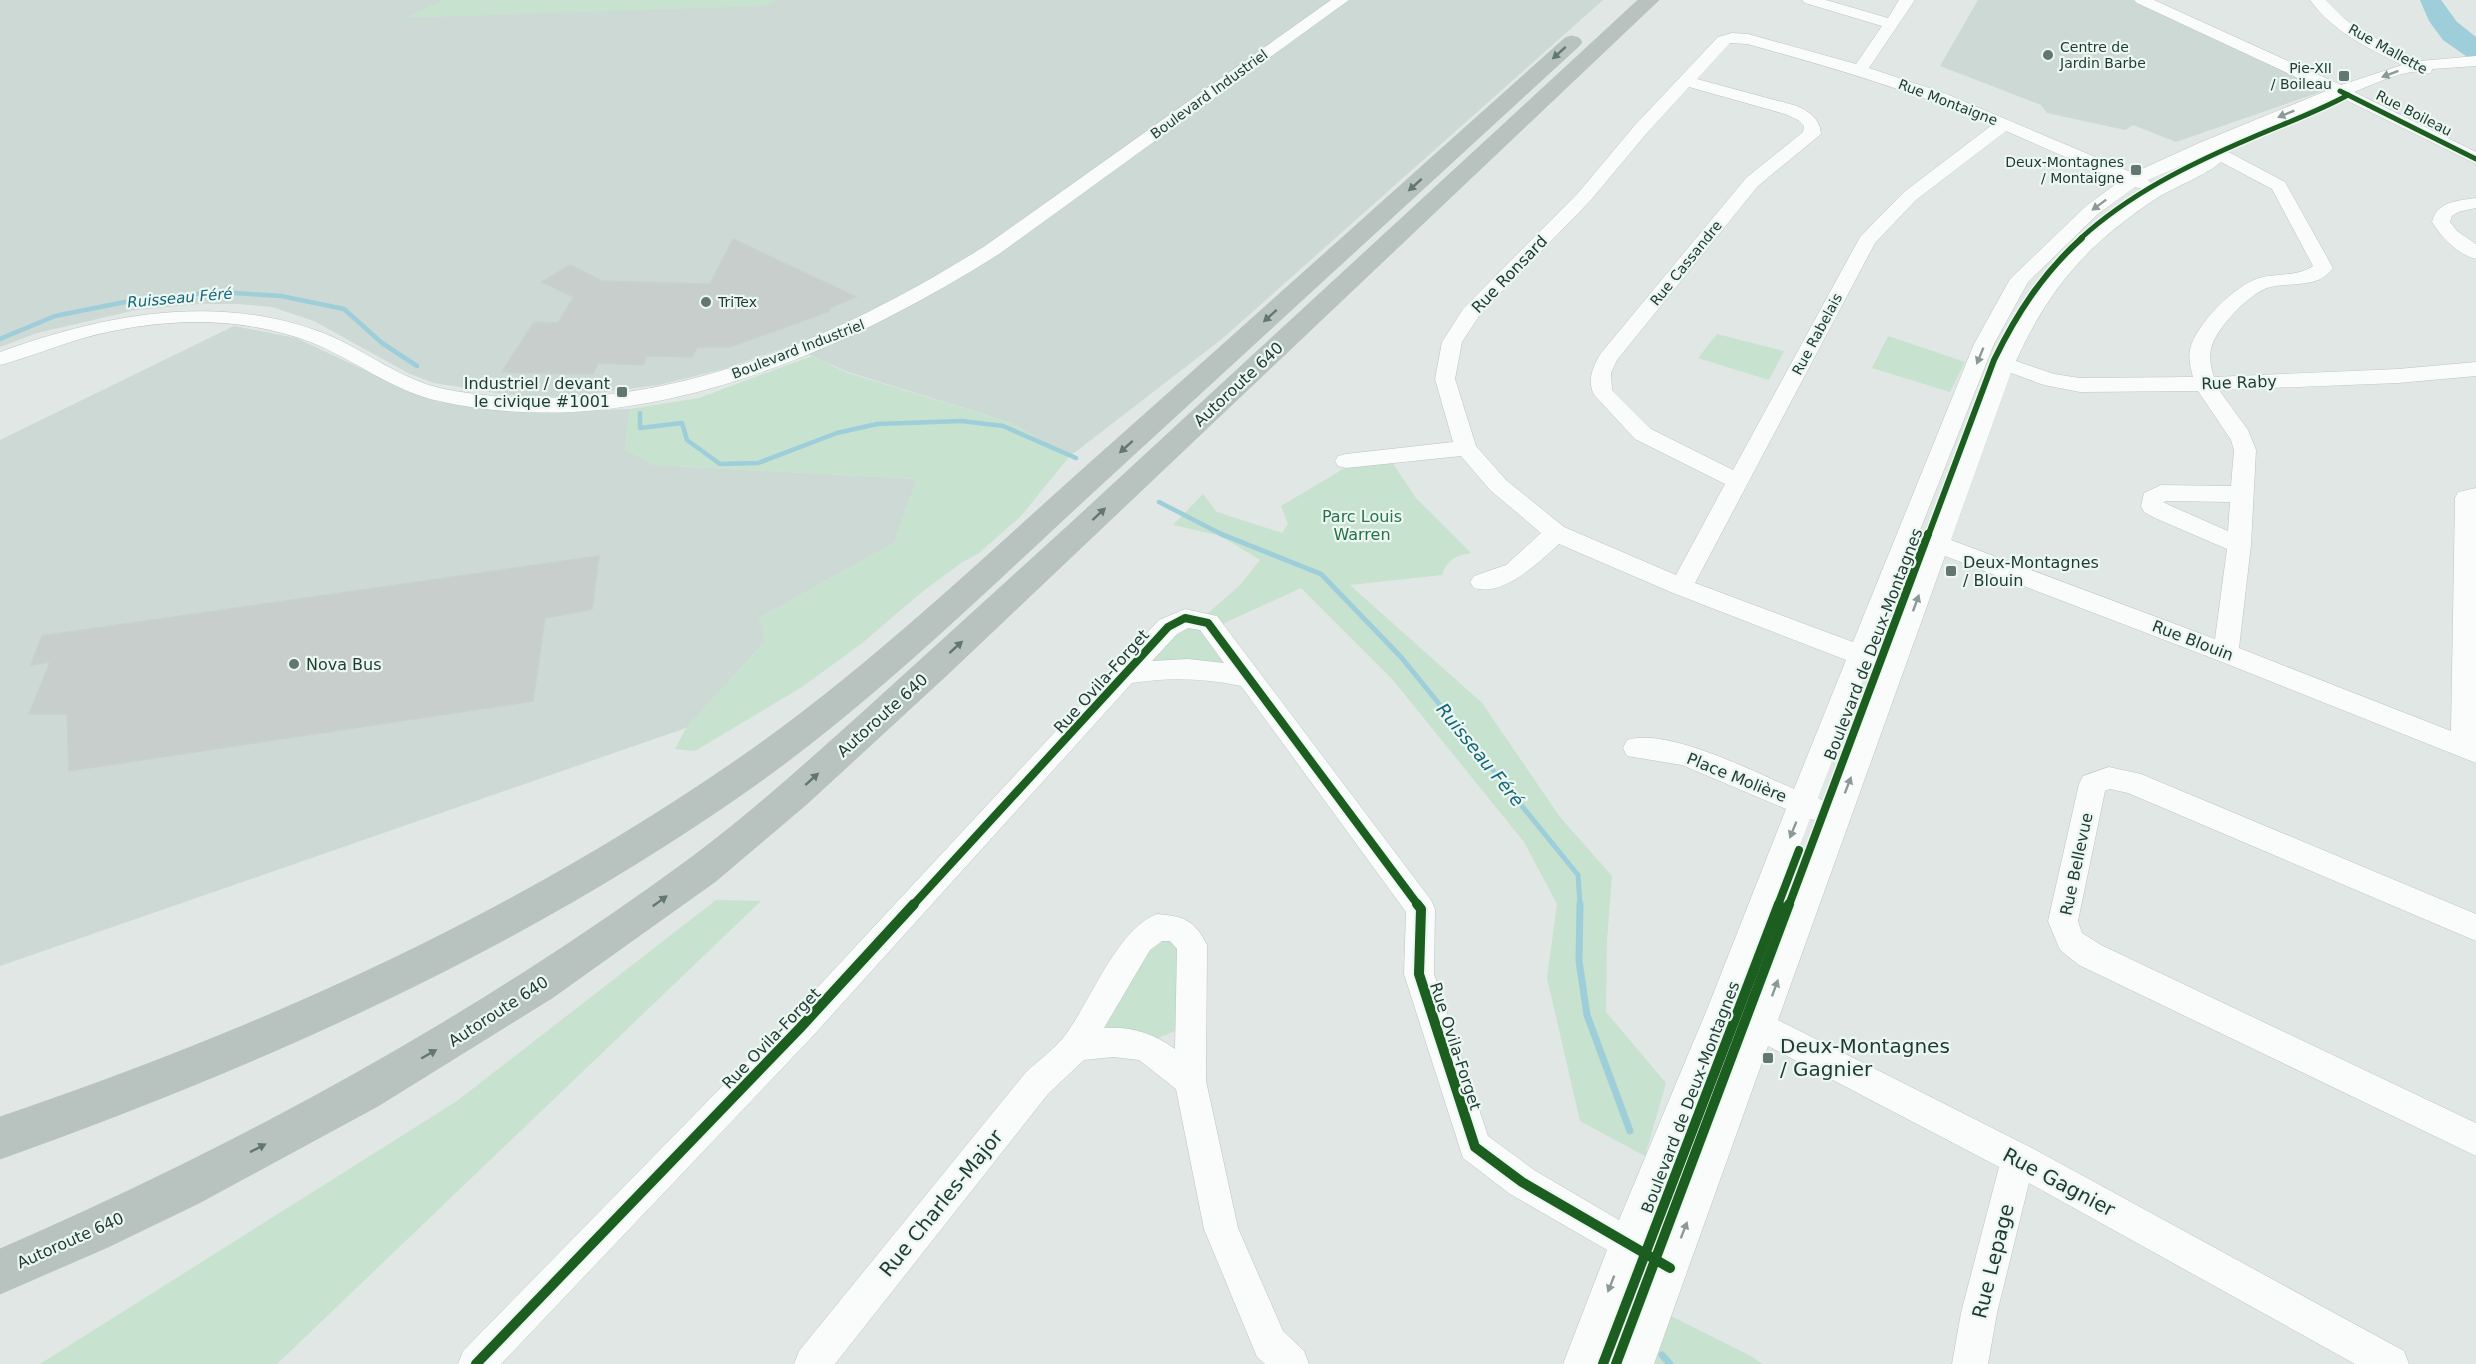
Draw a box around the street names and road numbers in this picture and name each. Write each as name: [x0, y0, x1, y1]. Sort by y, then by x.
street label: Rue Mallette: [2346, 21, 2430, 77]
street label: Boulevard Industriel: [1147, 46, 1271, 142]
street label: Rue Montaigne: [1896, 76, 2000, 128]
street label: Rue Boileau: [2373, 87, 2455, 139]
street label: Rue Cassandre: [1647, 217, 1725, 309]
street label: Rue Ronsard: [1468, 232, 1551, 317]
street label: Rue Rabelais: [1789, 290, 1845, 378]
street label: Boulevard Industriel: [729, 316, 867, 382]
street label: Autoroute 640: [1190, 338, 1287, 431]
street label: Rue Raby: [2201, 372, 2277, 393]
street label: Boulevard de Deux-Montagnes: [1820, 526, 1927, 763]
street label: Rue Blouin: [2150, 616, 2236, 665]
street label: Rue Ovila-Forget: [1050, 626, 1153, 737]
street label: Autoroute 640: [833, 670, 931, 761]
street label: Place Molière: [1684, 749, 1790, 806]
street label: Rue Bellevue: [2056, 811, 2097, 917]
street label: Autoroute 640: [445, 972, 552, 1051]
street label: Boulevard de Deux-Montagnes: [1637, 979, 1744, 1216]
street label: Rue Ovila-Forget: [1426, 980, 1485, 1112]
street label: Rue Ovila-Forget: [718, 984, 824, 1093]
street label: Rue Charles-Major: [874, 1124, 1008, 1281]
street label: Rue Gagnier: [1999, 1142, 2120, 1222]
street label: Rue Lepage: [1967, 1201, 2019, 1321]
street label: Autoroute 640: [14, 1208, 127, 1273]

